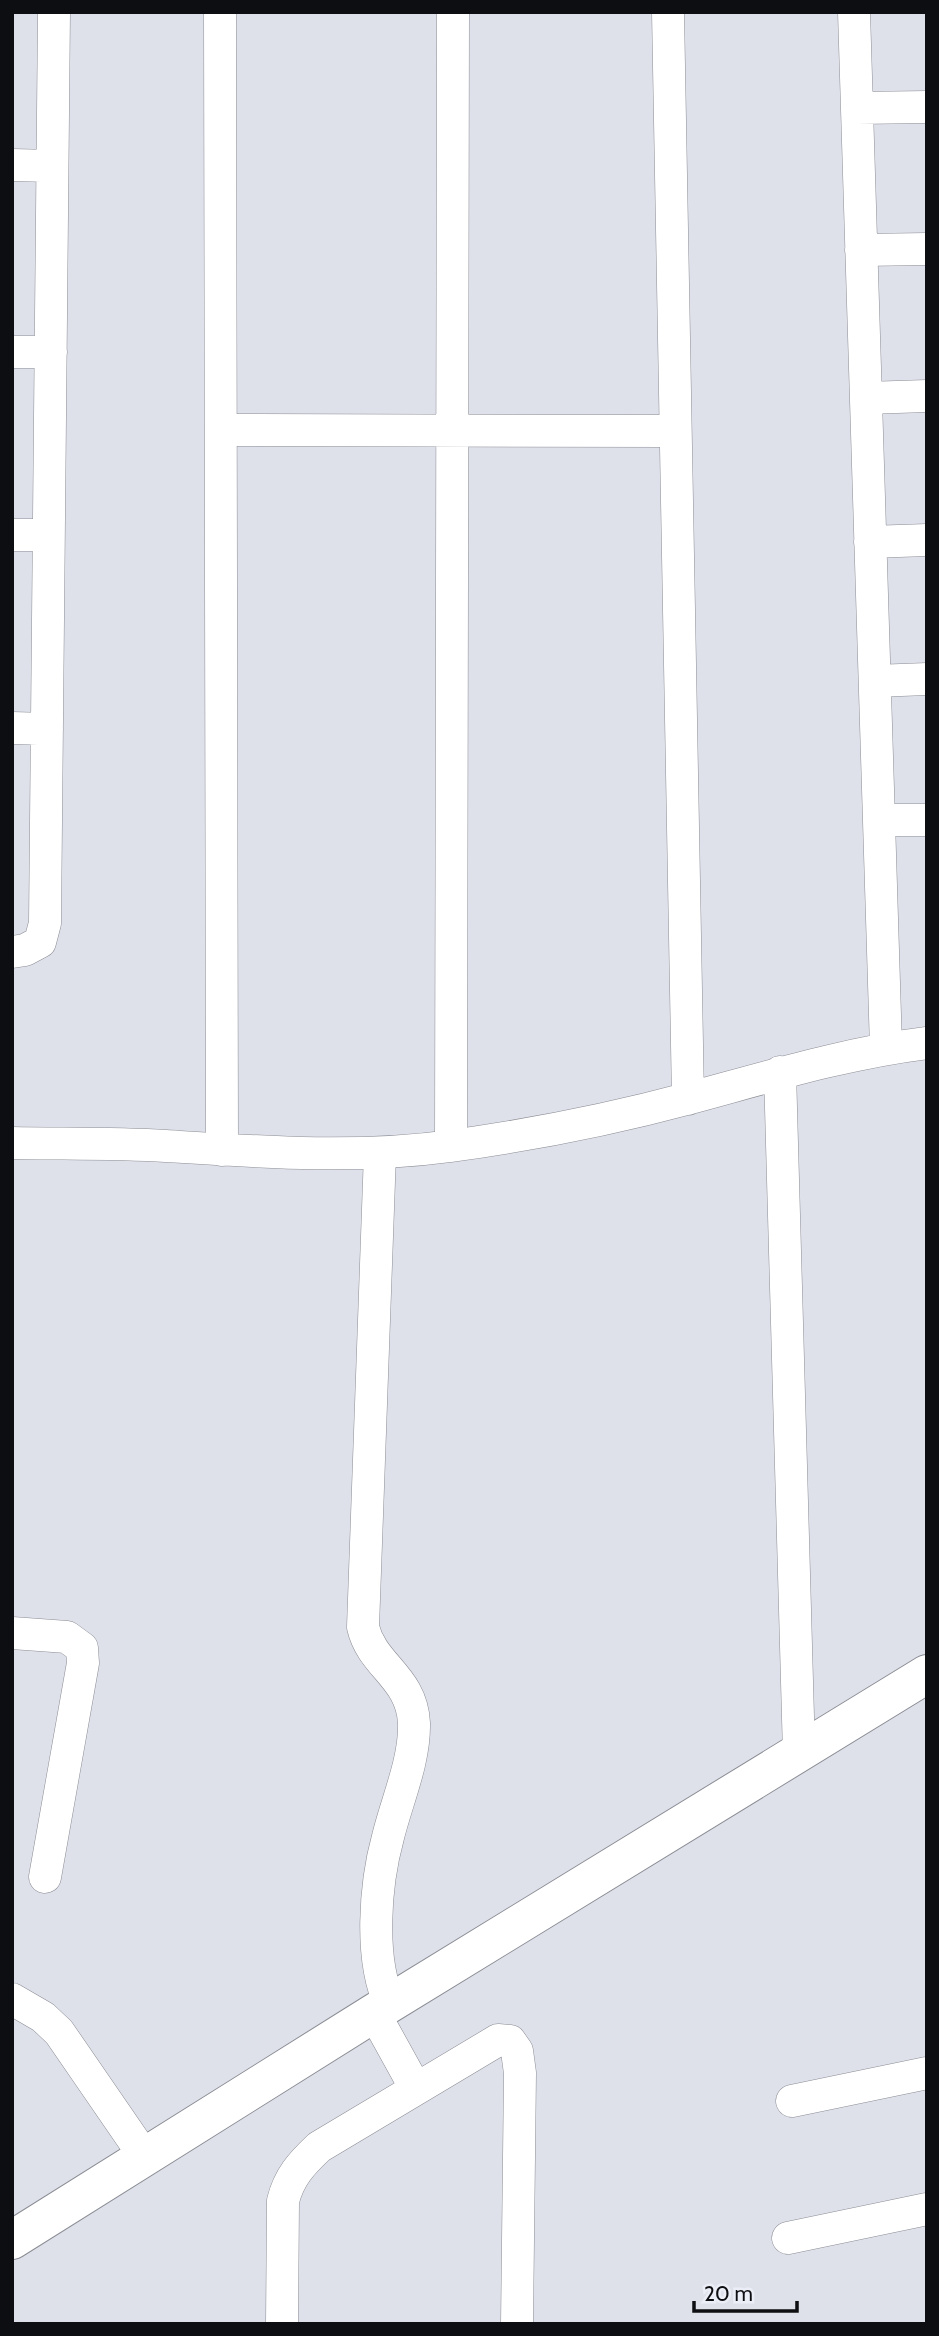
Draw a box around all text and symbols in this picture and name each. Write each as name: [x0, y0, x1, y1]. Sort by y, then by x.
scale bar: [694, 2270, 797, 2314]
text: 20 m: [704, 2281, 753, 2306]

